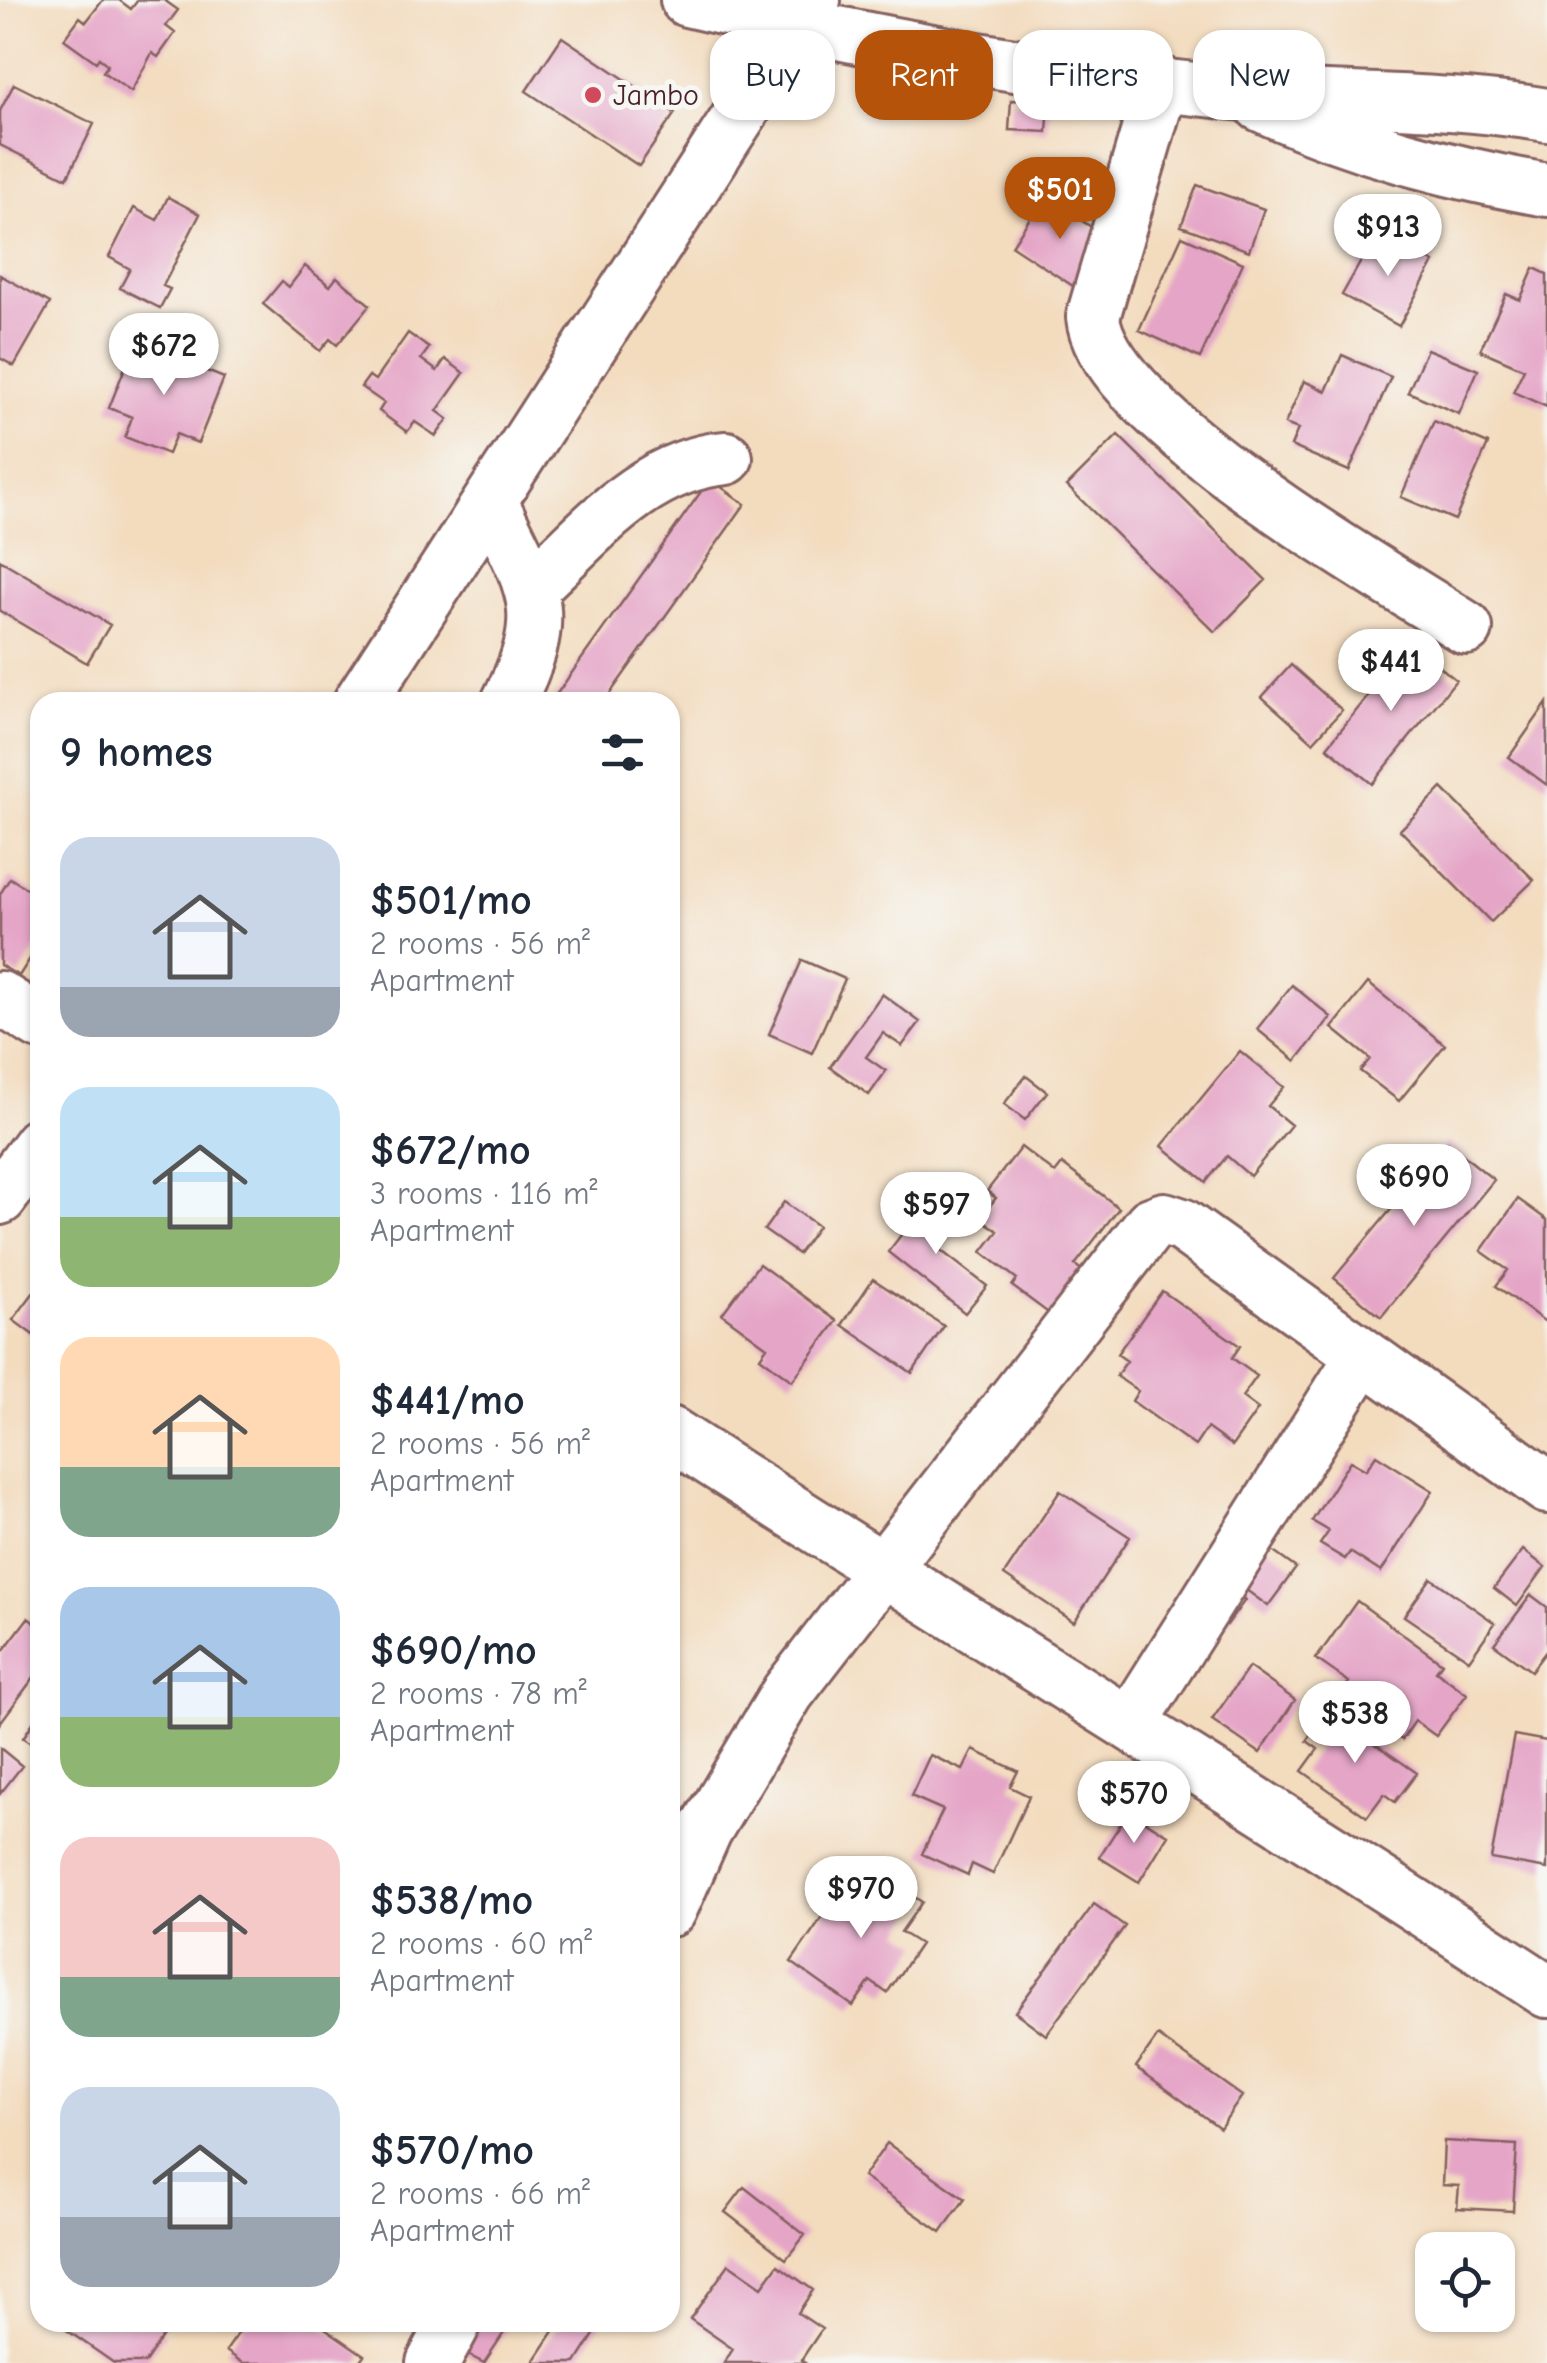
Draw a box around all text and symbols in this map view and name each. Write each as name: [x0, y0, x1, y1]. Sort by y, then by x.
chip: Buy: [710, 30, 835, 120]
chip: Rent: [855, 30, 993, 120]
chip: Filters: [1013, 30, 1173, 120]
chip: New: [1193, 30, 1325, 120]
place label: Jambo: [613, 78, 699, 113]
marker: Jambo: [582, 84, 604, 106]
pin: $501: [1001, 157, 1119, 242]
text: $501: [1026, 171, 1094, 208]
pin: $913: [1329, 194, 1447, 279]
text: $913: [1356, 208, 1420, 245]
pin: $672: [105, 313, 223, 398]
text: $672: [131, 327, 197, 364]
pin: $441: [1332, 629, 1450, 714]
text: $441: [1360, 643, 1422, 680]
icon: filters: [595, 725, 650, 780]
text: 9 homes: [60, 728, 213, 777]
text: $501/mo: [370, 876, 532, 925]
icon: home: [140, 877, 260, 997]
text: 2 rooms · 56 m²: [370, 925, 590, 962]
text: Apartment: [370, 962, 513, 999]
text: $672/mo: [370, 1126, 531, 1175]
icon: home: [140, 1127, 260, 1247]
pin: $690: [1355, 1144, 1473, 1229]
text: $690: [1378, 1158, 1450, 1195]
pin: $597: [877, 1172, 995, 1257]
text: 3 rooms · 116 m²: [370, 1175, 598, 1212]
text: $597: [902, 1186, 970, 1223]
text: Apartment: [370, 1212, 513, 1249]
text: $441/mo: [370, 1376, 525, 1425]
icon: home: [140, 1377, 260, 1497]
text: 2 rooms · 56 m²: [370, 1425, 590, 1462]
text: Apartment: [370, 1462, 513, 1499]
text: $690/mo: [370, 1626, 537, 1675]
icon: home: [140, 1627, 260, 1747]
text: 2 rooms · 78 m²: [370, 1675, 587, 1712]
pin: $538: [1296, 1681, 1414, 1766]
text: $538: [1321, 1695, 1389, 1732]
text: Apartment: [370, 1712, 513, 1749]
pin: $570: [1075, 1761, 1193, 1846]
text: $570: [1100, 1775, 1168, 1812]
pin: $970: [802, 1856, 920, 1941]
text: $970: [827, 1870, 895, 1907]
text: $538/mo: [370, 1876, 533, 1925]
icon: home: [140, 1877, 260, 1997]
text: 2 rooms · 60 m²: [370, 1925, 592, 1962]
text: Apartment: [370, 1962, 513, 1999]
text: $570/mo: [370, 2126, 534, 2175]
icon: home: [140, 2127, 260, 2247]
text: 2 rooms · 66 m²: [370, 2175, 590, 2212]
text: Apartment: [370, 2212, 513, 2249]
map controls: [1415, 2232, 1515, 2332]
button: locate: [1415, 2232, 1515, 2332]

